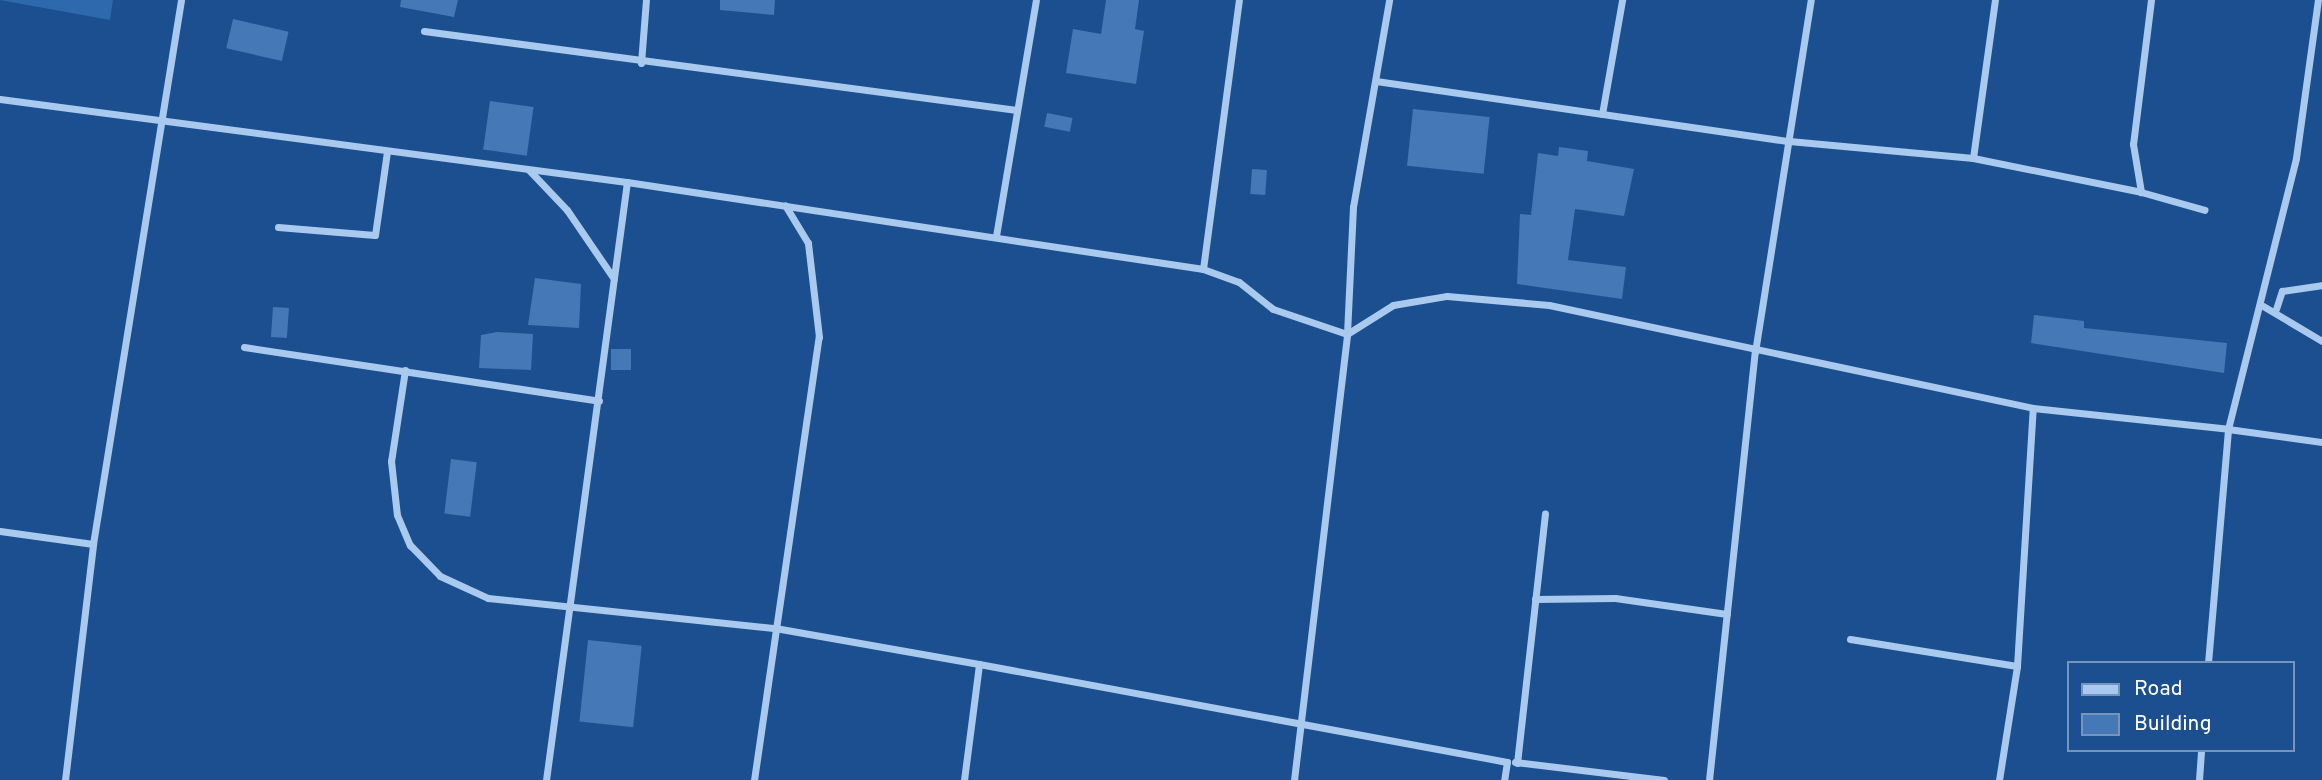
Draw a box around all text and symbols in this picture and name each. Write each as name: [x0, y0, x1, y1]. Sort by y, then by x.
legend: [2066, 661, 2294, 752]
text: Road: [2134, 676, 2183, 703]
text: Building: [2134, 711, 2212, 738]

